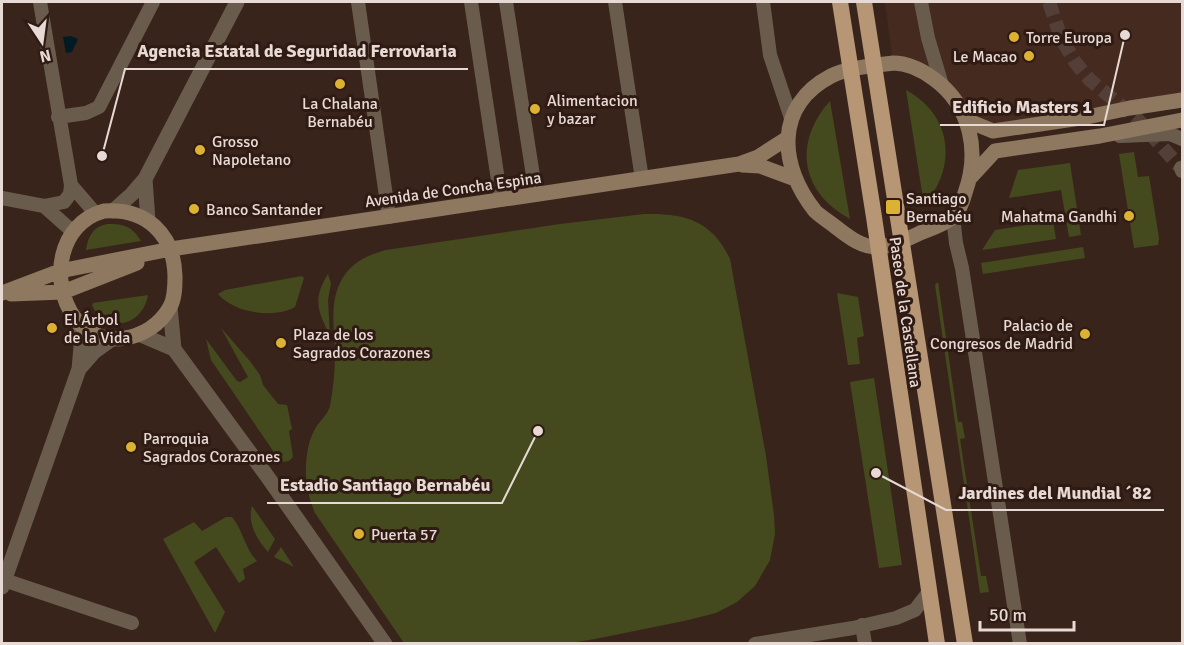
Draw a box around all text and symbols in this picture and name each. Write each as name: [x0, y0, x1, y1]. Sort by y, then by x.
north arrow: [12, 12, 72, 72]
place label: Torre Europa: [1026, 28, 1112, 48]
marker: Torre Europa: [1007, 30, 1021, 44]
callout: Agencia Estatal de Seguridad Ferroviaria: [125, 33, 468, 69]
text: Agencia Estatal de Seguridad Ferroviaria: [137, 40, 457, 62]
text: N: [37, 45, 53, 67]
place label: Le Macao: [953, 47, 1017, 67]
marker: Le Macao: [1022, 49, 1036, 63]
marker: La Chalana Bernabéu: [333, 77, 347, 91]
callout: Edificio Masters 1: [940, 89, 1104, 125]
place label: Alimentacion y bazar: [547, 91, 638, 129]
place label: La Chalana Bernabéu: [302, 94, 378, 132]
text: Edificio Masters 1: [952, 96, 1092, 118]
marker: Alimentacion y bazar: [528, 102, 542, 116]
place label: Grosso Napoletano: [212, 132, 291, 170]
marker: Grosso Napoletano: [193, 143, 207, 157]
street label: Avenida de Concha Espina: [364, 168, 543, 212]
place label: Santiago Bernabéu: [906, 189, 972, 227]
marker: Santiago Bernabéu: [884, 198, 902, 216]
place label: Banco Santander: [206, 200, 322, 220]
marker: Banco Santander: [187, 202, 201, 216]
place label: Mahatma Gandhi: [1001, 207, 1117, 227]
marker: Mahatma Gandhi: [1122, 209, 1136, 223]
street label: Paseo de la Castellana: [885, 235, 926, 389]
place label: El Árbol de la Vida: [64, 310, 130, 348]
place label: Palacio de Congresos de Madrid: [930, 316, 1073, 354]
marker: El Árbol de la Vida: [45, 321, 59, 335]
place label: Plaza de los Sagrados Corazones: [293, 325, 430, 363]
marker: Palacio de Congresos de Madrid: [1078, 327, 1092, 341]
marker: Plaza de los Sagrados Corazones: [274, 336, 288, 350]
place label: Parroquia Sagrados Corazones: [143, 429, 280, 467]
marker: Parroquia Sagrados Corazones: [124, 440, 138, 454]
callout: Estadio Santiago Bernabéu: [267, 467, 502, 503]
text: Estadio Santiago Bernabéu: [280, 474, 490, 496]
callout: Jardines del Mundial ´82: [946, 474, 1164, 510]
text: Jardines del Mundial ´82: [958, 482, 1152, 504]
place label: Puerta 57: [371, 525, 437, 545]
marker: Puerta 57: [352, 527, 366, 541]
scale bar: [980, 594, 1074, 632]
text: 50 m: [989, 604, 1027, 626]

